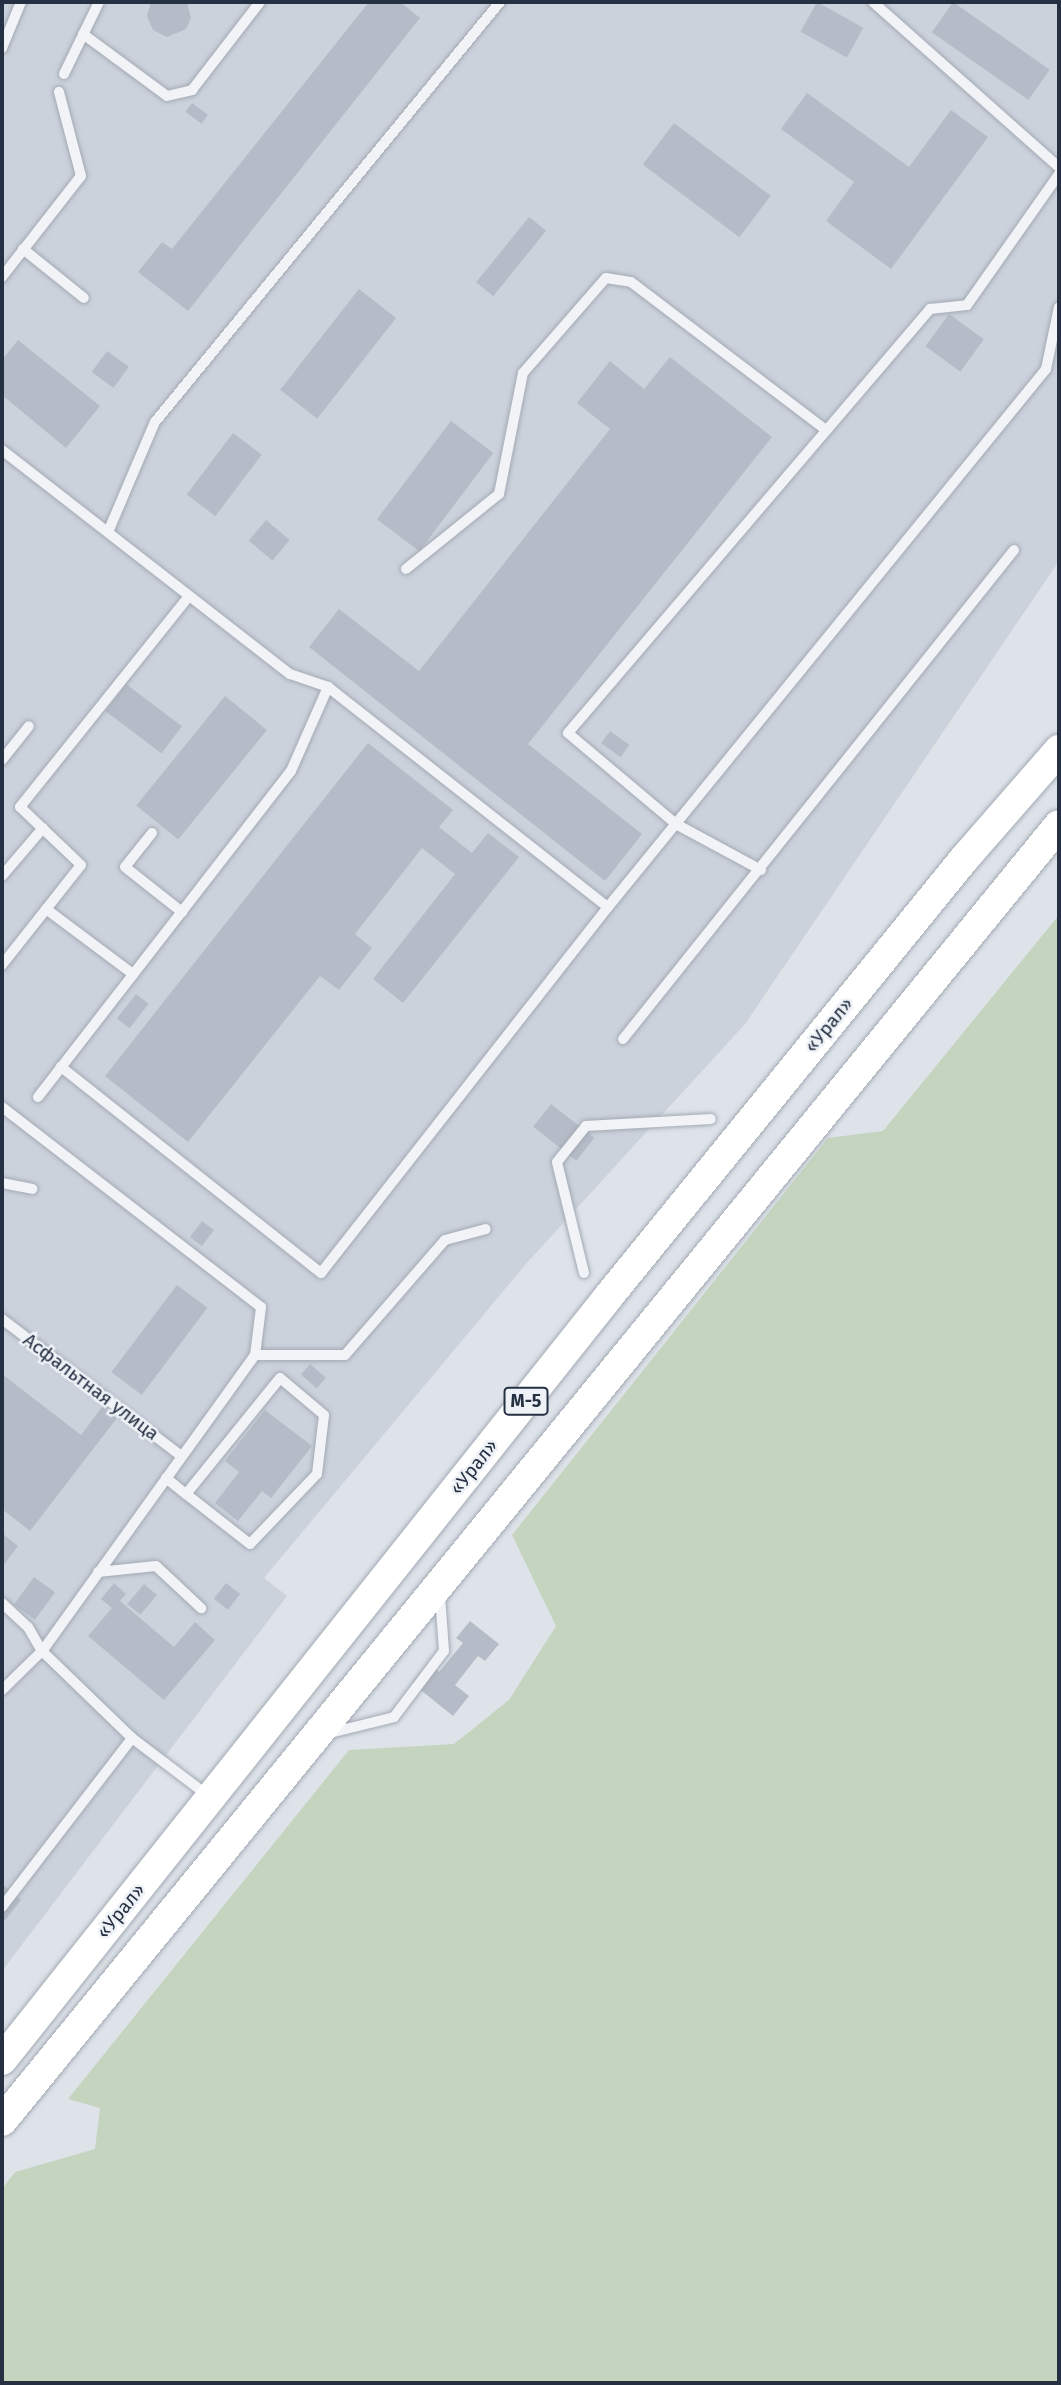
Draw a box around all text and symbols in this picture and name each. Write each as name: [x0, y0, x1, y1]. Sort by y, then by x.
street label: «Урал»: [800, 993, 858, 1057]
street label: Асфальтная улица: [19, 1329, 163, 1445]
road number: М-5: [503, 1386, 549, 1416]
street label: «Урал»: [445, 1435, 503, 1499]
street label: «Урал»: [92, 1879, 150, 1943]

